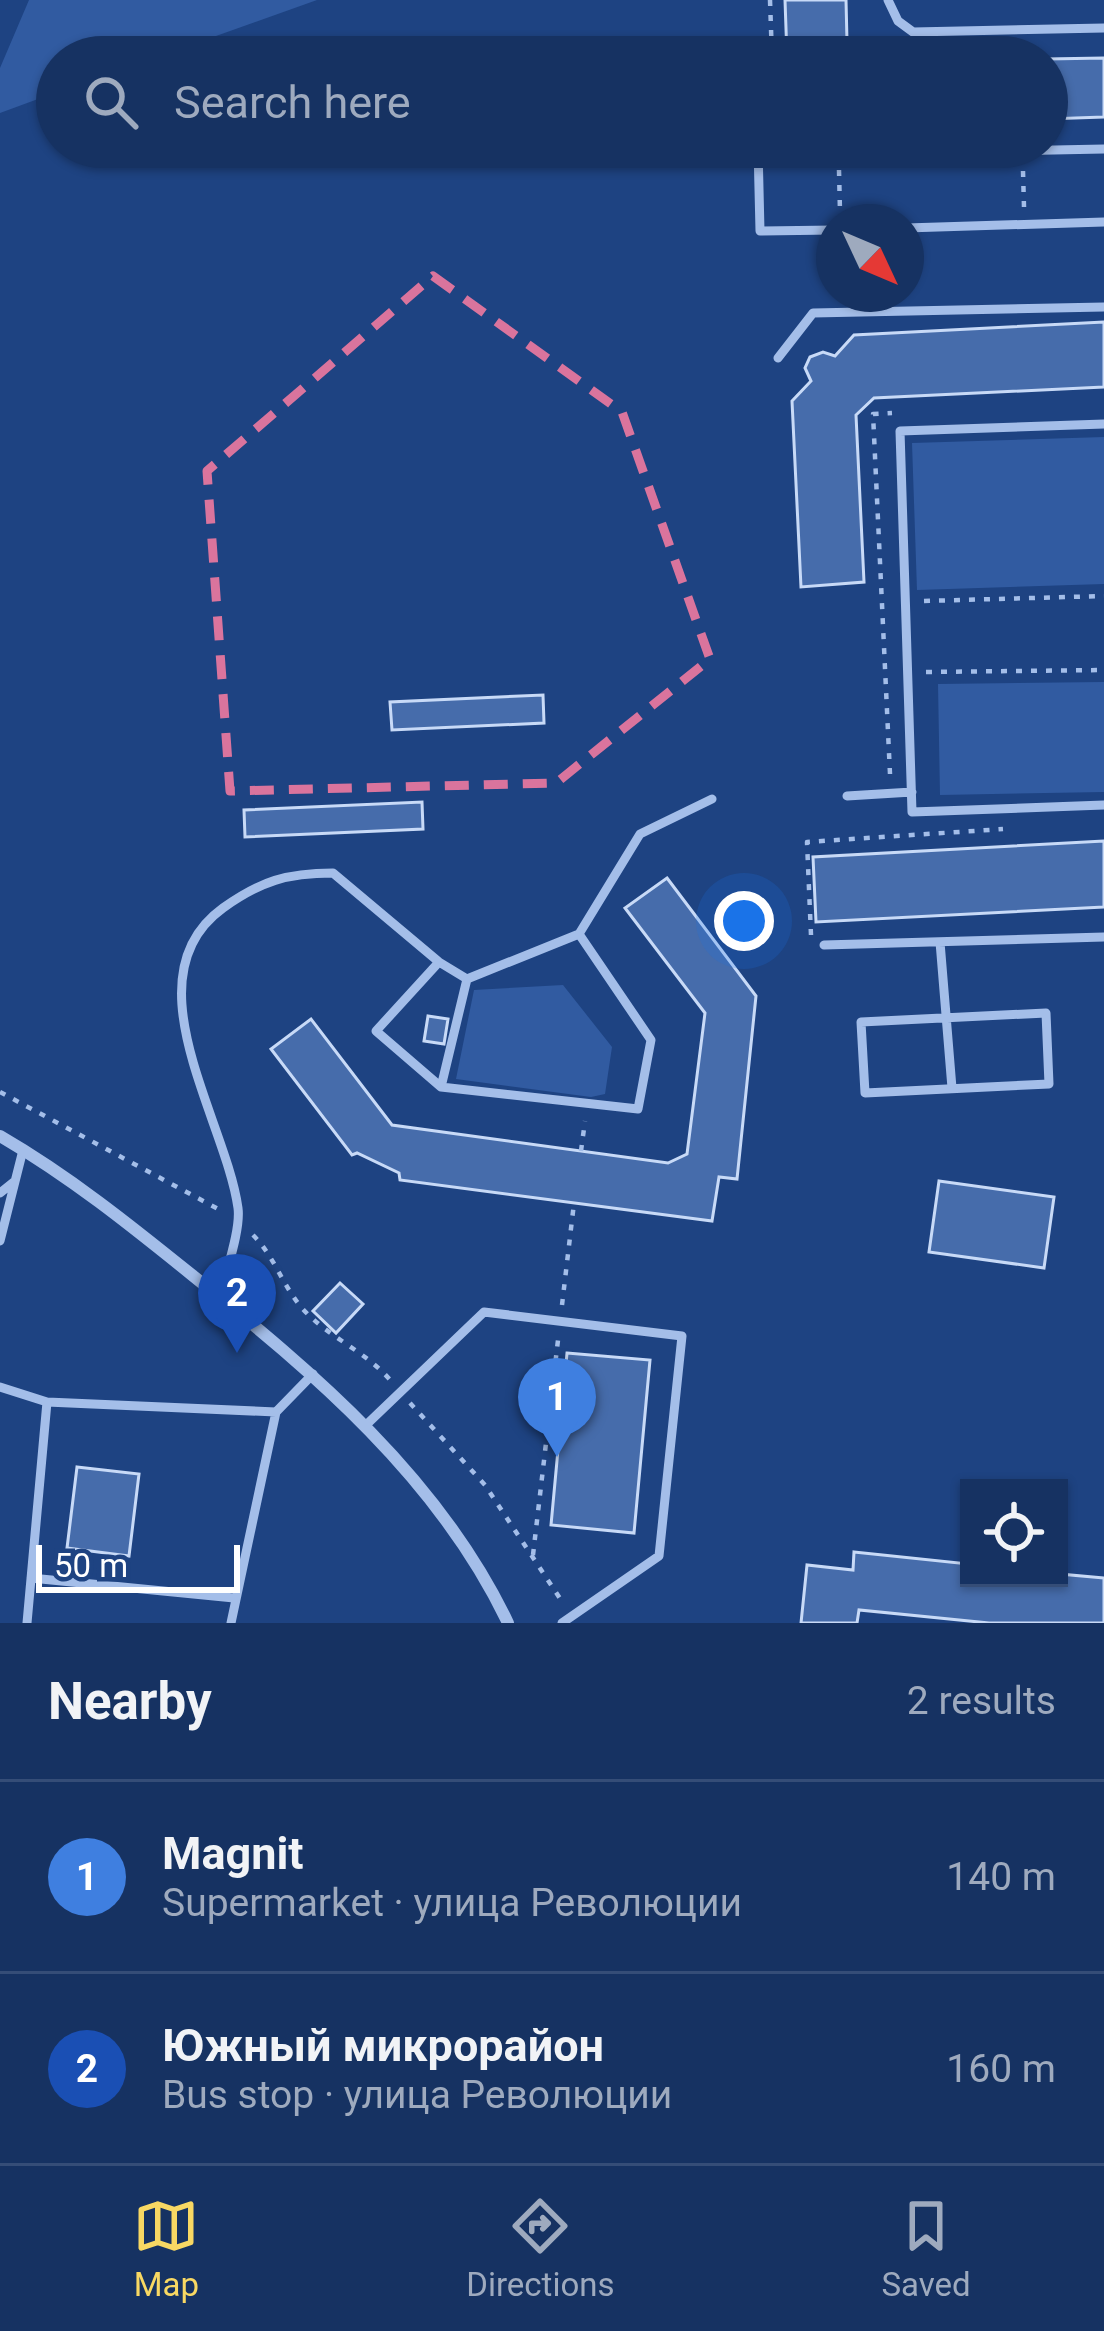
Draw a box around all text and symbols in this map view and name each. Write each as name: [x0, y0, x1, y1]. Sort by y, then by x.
search box: [36, 36, 1068, 168]
icon: search: [78, 69, 144, 135]
text: Search here: [174, 76, 411, 129]
north arrow: [816, 204, 924, 312]
your location: [714, 891, 774, 951]
pin: 2: [198, 1254, 276, 1353]
pin: 1: [518, 1358, 596, 1457]
map controls: [960, 1479, 1068, 1587]
button: locate: [960, 1479, 1068, 1587]
scale bar: [36, 1539, 240, 1592]
text: 50 m: [54, 1546, 128, 1585]
text: Nearby: [48, 1672, 212, 1731]
text: 2 results: [907, 1678, 1056, 1724]
text: Magnit: [162, 1827, 304, 1880]
text: 1: [76, 1854, 98, 1900]
text: 140 m: [946, 1854, 1056, 1900]
text: Supermarket · улица Революции: [162, 1880, 742, 1926]
text: Южный микрорайон: [162, 2019, 604, 2072]
text: 2: [76, 2046, 98, 2092]
text: 160 m: [946, 2046, 1056, 2092]
text: Bus stop · улица Революции: [162, 2072, 672, 2118]
tab: Map: [133, 2193, 199, 2304]
tab: Directions: [466, 2193, 615, 2304]
tab: Saved: [881, 2193, 971, 2304]

